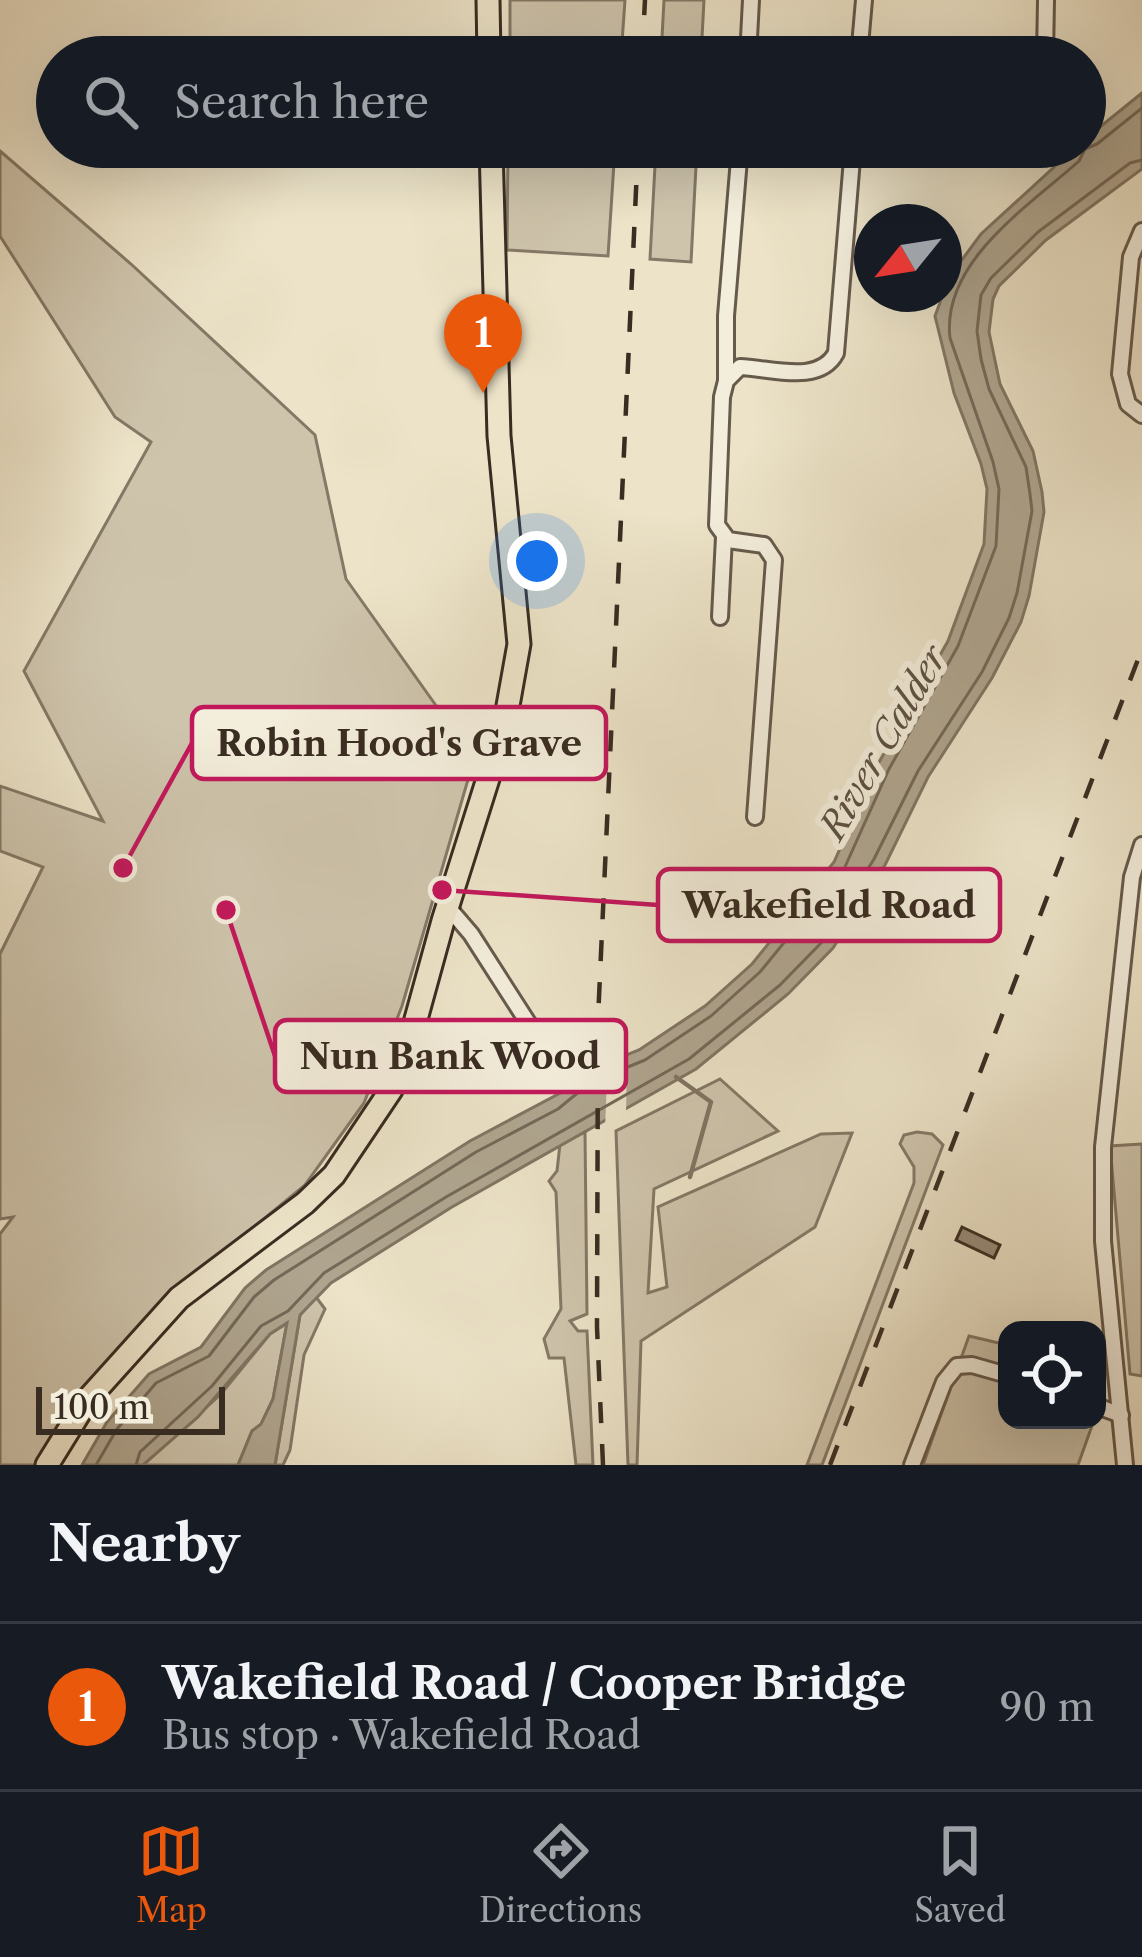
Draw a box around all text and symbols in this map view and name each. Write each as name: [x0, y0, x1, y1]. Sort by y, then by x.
search box: [36, 36, 1106, 168]
icon: search: [78, 69, 144, 135]
text: Search here: [174, 74, 429, 130]
north arrow: [854, 204, 962, 312]
pin: 1: [444, 294, 522, 393]
your location: [507, 531, 567, 591]
water label: River Calder: [809, 636, 957, 849]
callout: Robin Hood's Grave: [192, 707, 606, 779]
text: Robin Hood's Grave: [216, 721, 582, 765]
callout: Wakefield Road: [658, 869, 1000, 941]
text: Wakefield Road: [681, 883, 976, 927]
callout: Nun Bank Wood: [275, 1020, 626, 1092]
text: Nun Bank Wood: [300, 1034, 600, 1078]
map controls: [998, 1321, 1106, 1429]
button: locate: [998, 1321, 1106, 1429]
scale bar: [36, 1381, 225, 1434]
text: 100 m: [54, 1387, 149, 1428]
text: Nearby: [48, 1512, 240, 1574]
text: Wakefield Road / Cooper Bridge: [162, 1655, 906, 1711]
text: 1: [78, 1683, 96, 1731]
text: 90 m: [1000, 1683, 1094, 1731]
text: Bus stop · Wakefield Road: [162, 1711, 641, 1759]
tab: Map: [136, 1818, 207, 1931]
tab: Directions: [479, 1818, 642, 1931]
tab: Saved: [914, 1818, 1006, 1931]

